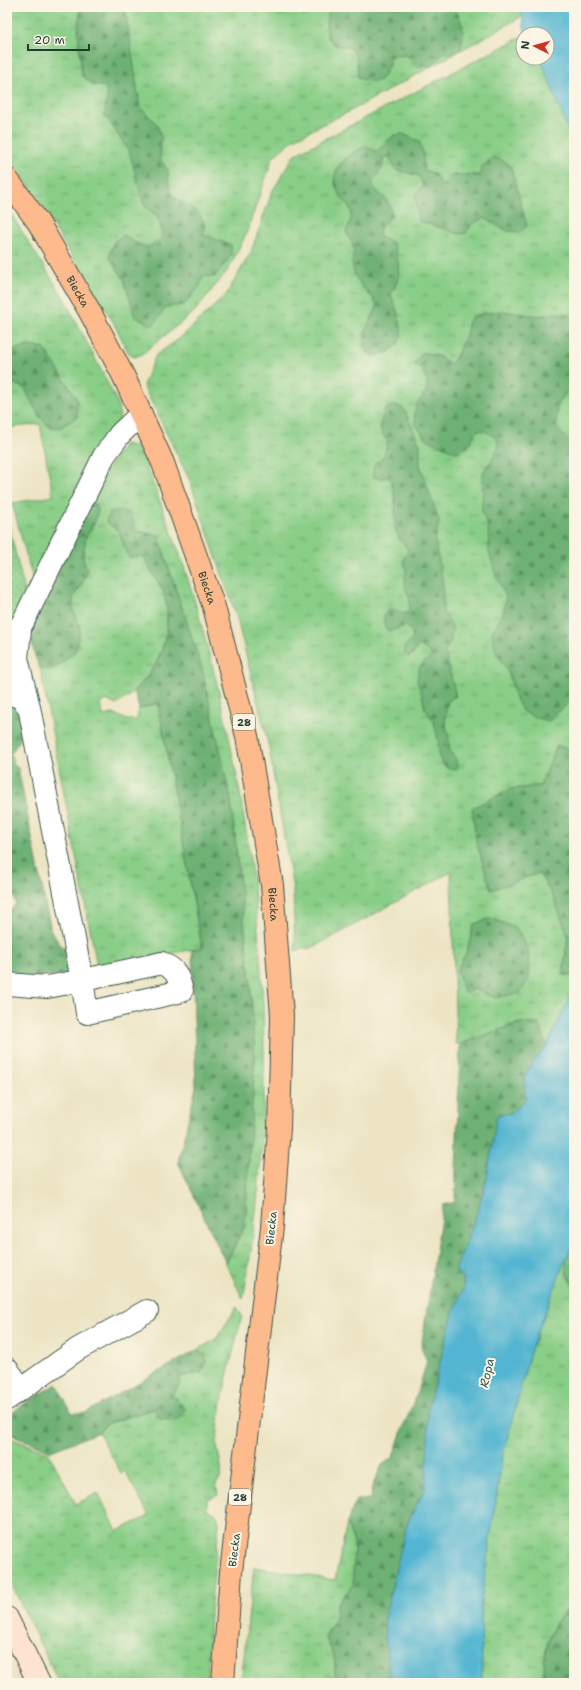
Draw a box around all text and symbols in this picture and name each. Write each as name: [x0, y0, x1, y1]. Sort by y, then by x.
scale bar: [28, 26, 89, 52]
north arrow: [515, 26, 555, 66]
text: 20 m: [34, 32, 65, 48]
text: N: [518, 40, 533, 50]
street label: Biecka: [63, 273, 93, 310]
street label: Biecka: [194, 569, 219, 606]
road number: 28: [233, 714, 255, 730]
street label: Biecka: [264, 887, 282, 922]
street label: Biecka: [262, 1210, 281, 1246]
water label: Ropa: [476, 1357, 498, 1389]
road number: 28: [229, 1489, 251, 1505]
street label: Biecka: [225, 1532, 244, 1568]

